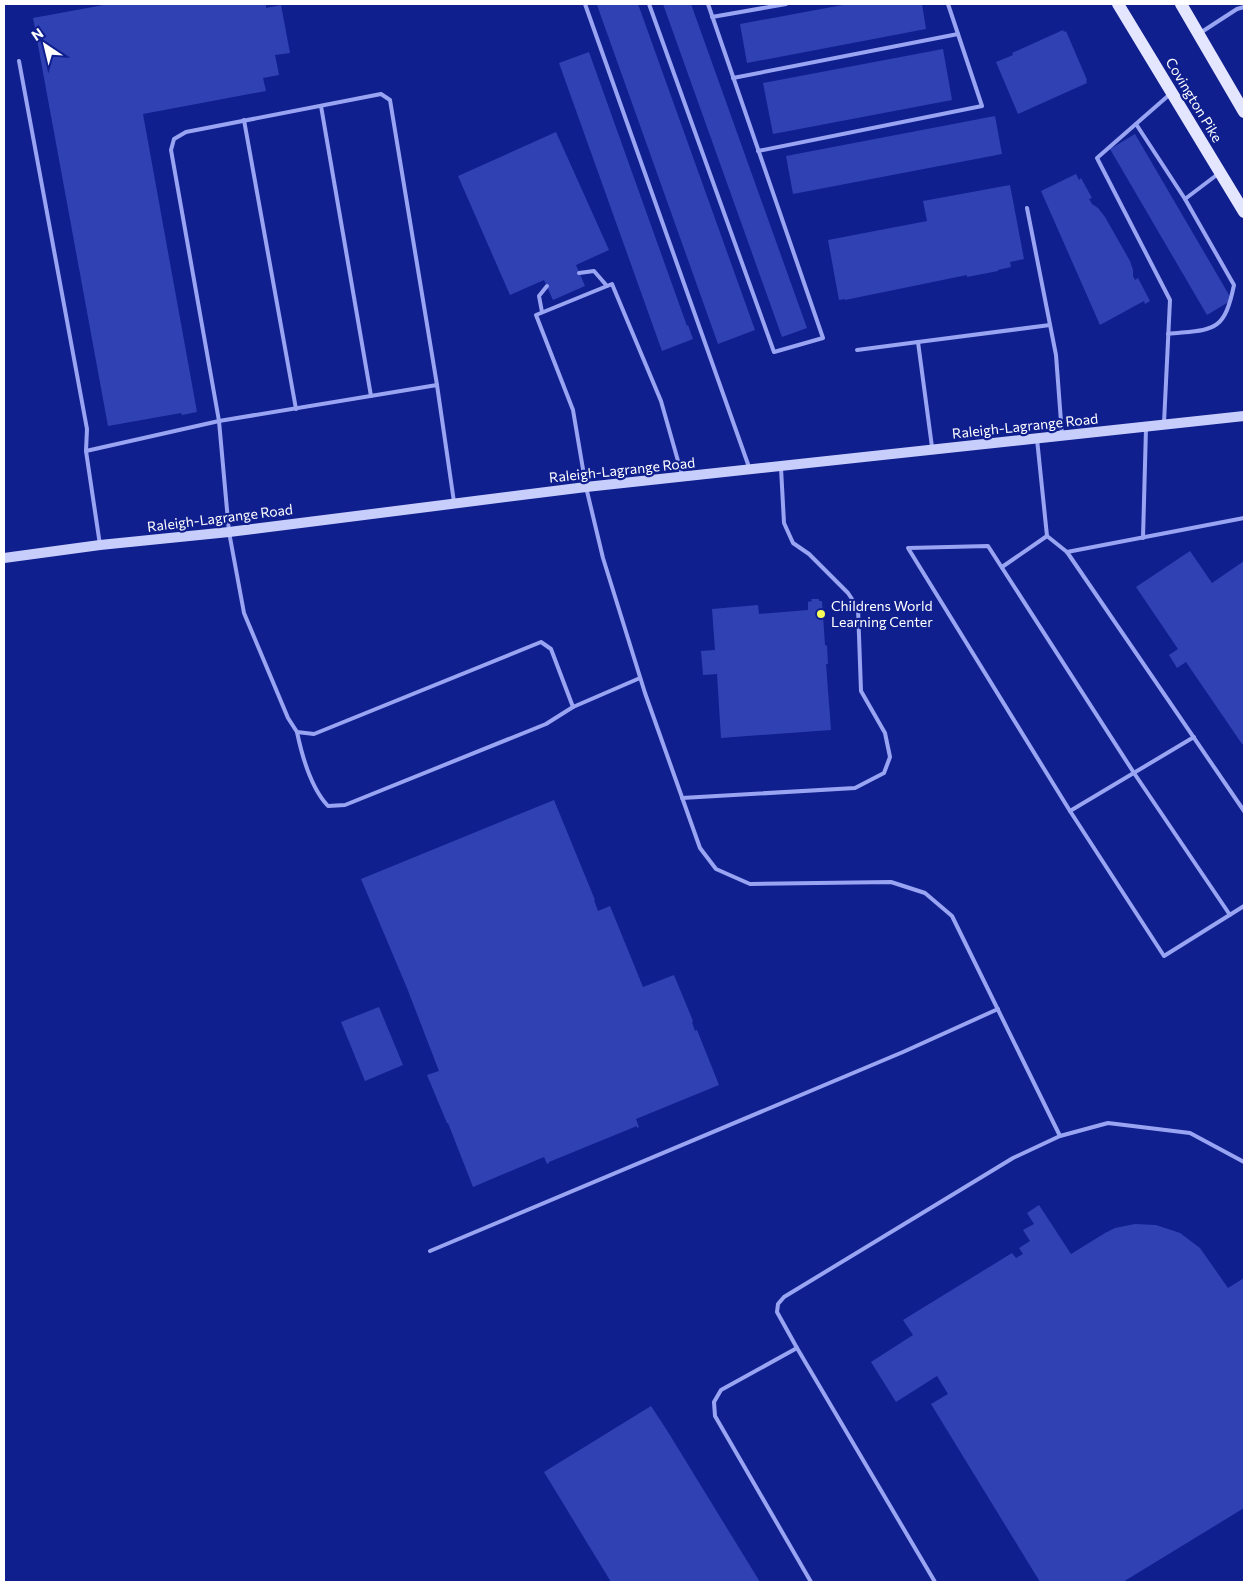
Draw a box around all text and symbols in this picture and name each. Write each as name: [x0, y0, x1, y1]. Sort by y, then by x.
north arrow: [20, 20, 70, 70]
text: N: [28, 24, 46, 44]
street label: Covington Pike: [1162, 54, 1226, 145]
street label: Raleigh-Lagrange Road: [951, 409, 1099, 442]
street label: Raleigh-Lagrange Road: [548, 453, 696, 486]
street label: Raleigh-Lagrange Road: [146, 500, 294, 535]
place label: Childrens World Learning Center: [831, 597, 933, 630]
marker: Childrens World Learning Center: [815, 608, 827, 620]

